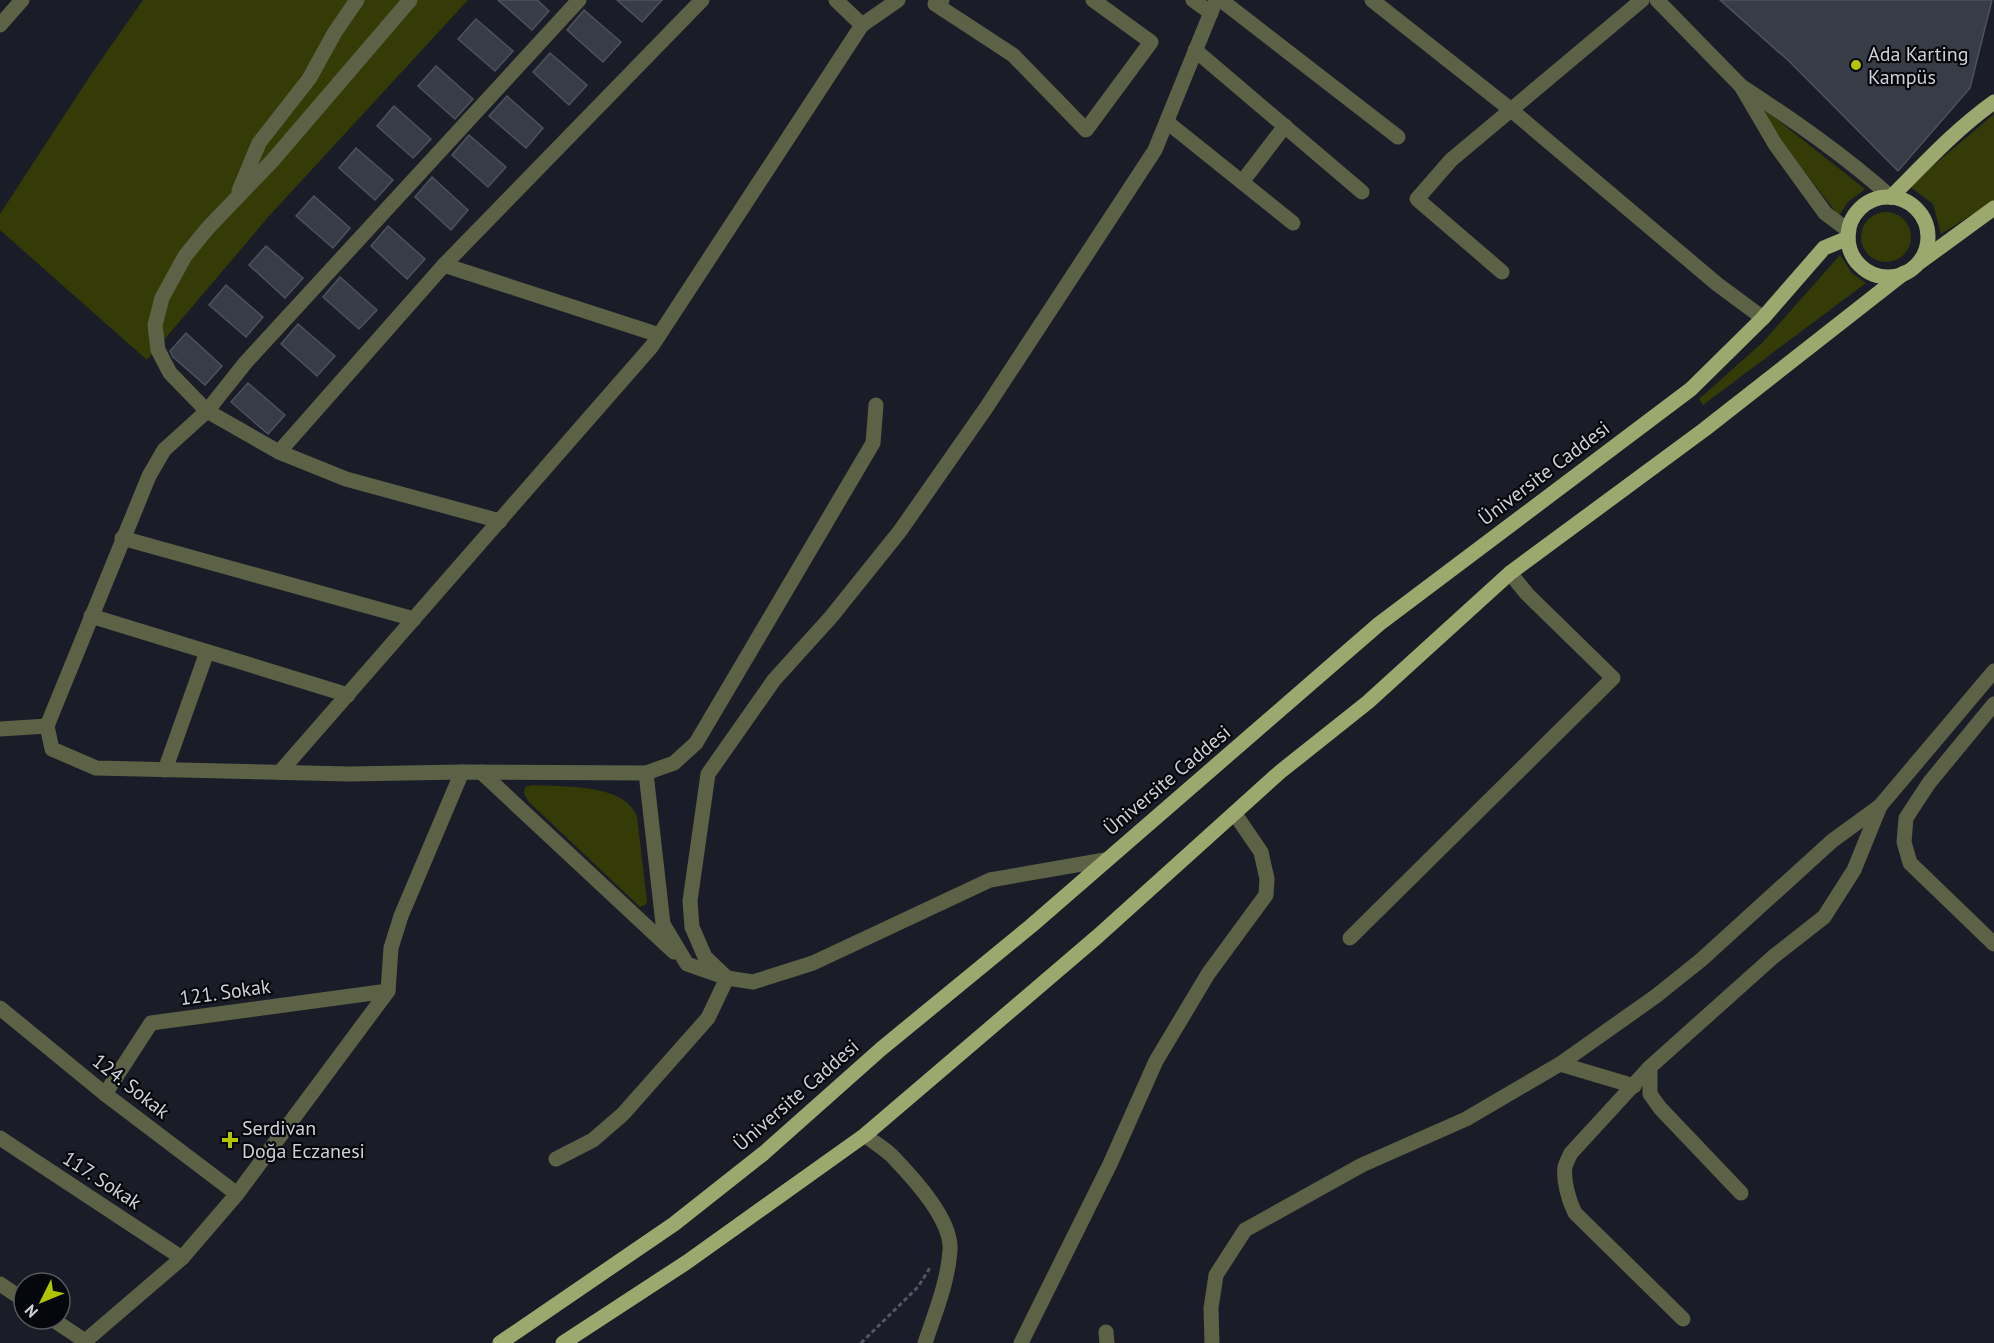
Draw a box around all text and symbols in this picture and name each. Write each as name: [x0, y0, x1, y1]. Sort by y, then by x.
place label: Ada Karting Kampüs: [1868, 41, 1969, 90]
marker: Ada Karting Kampüs: [1849, 58, 1863, 72]
street label: Üniversite Caddesi: [1473, 415, 1615, 531]
street label: Üniversite Caddesi: [1098, 719, 1236, 841]
street label: 121. Sokak: [178, 973, 272, 1011]
street label: Üniversite Caddesi: [728, 1033, 864, 1157]
street label: 124. Sokak: [87, 1048, 175, 1125]
place label: Serdivan Doğa Eczanesi: [242, 1115, 365, 1164]
marker: Serdivan Doğa Eczanesi: [223, 1133, 237, 1147]
street label: 117. Sokak: [58, 1145, 147, 1215]
north arrow: [12, 1271, 72, 1331]
text: N: [20, 1301, 42, 1322]

